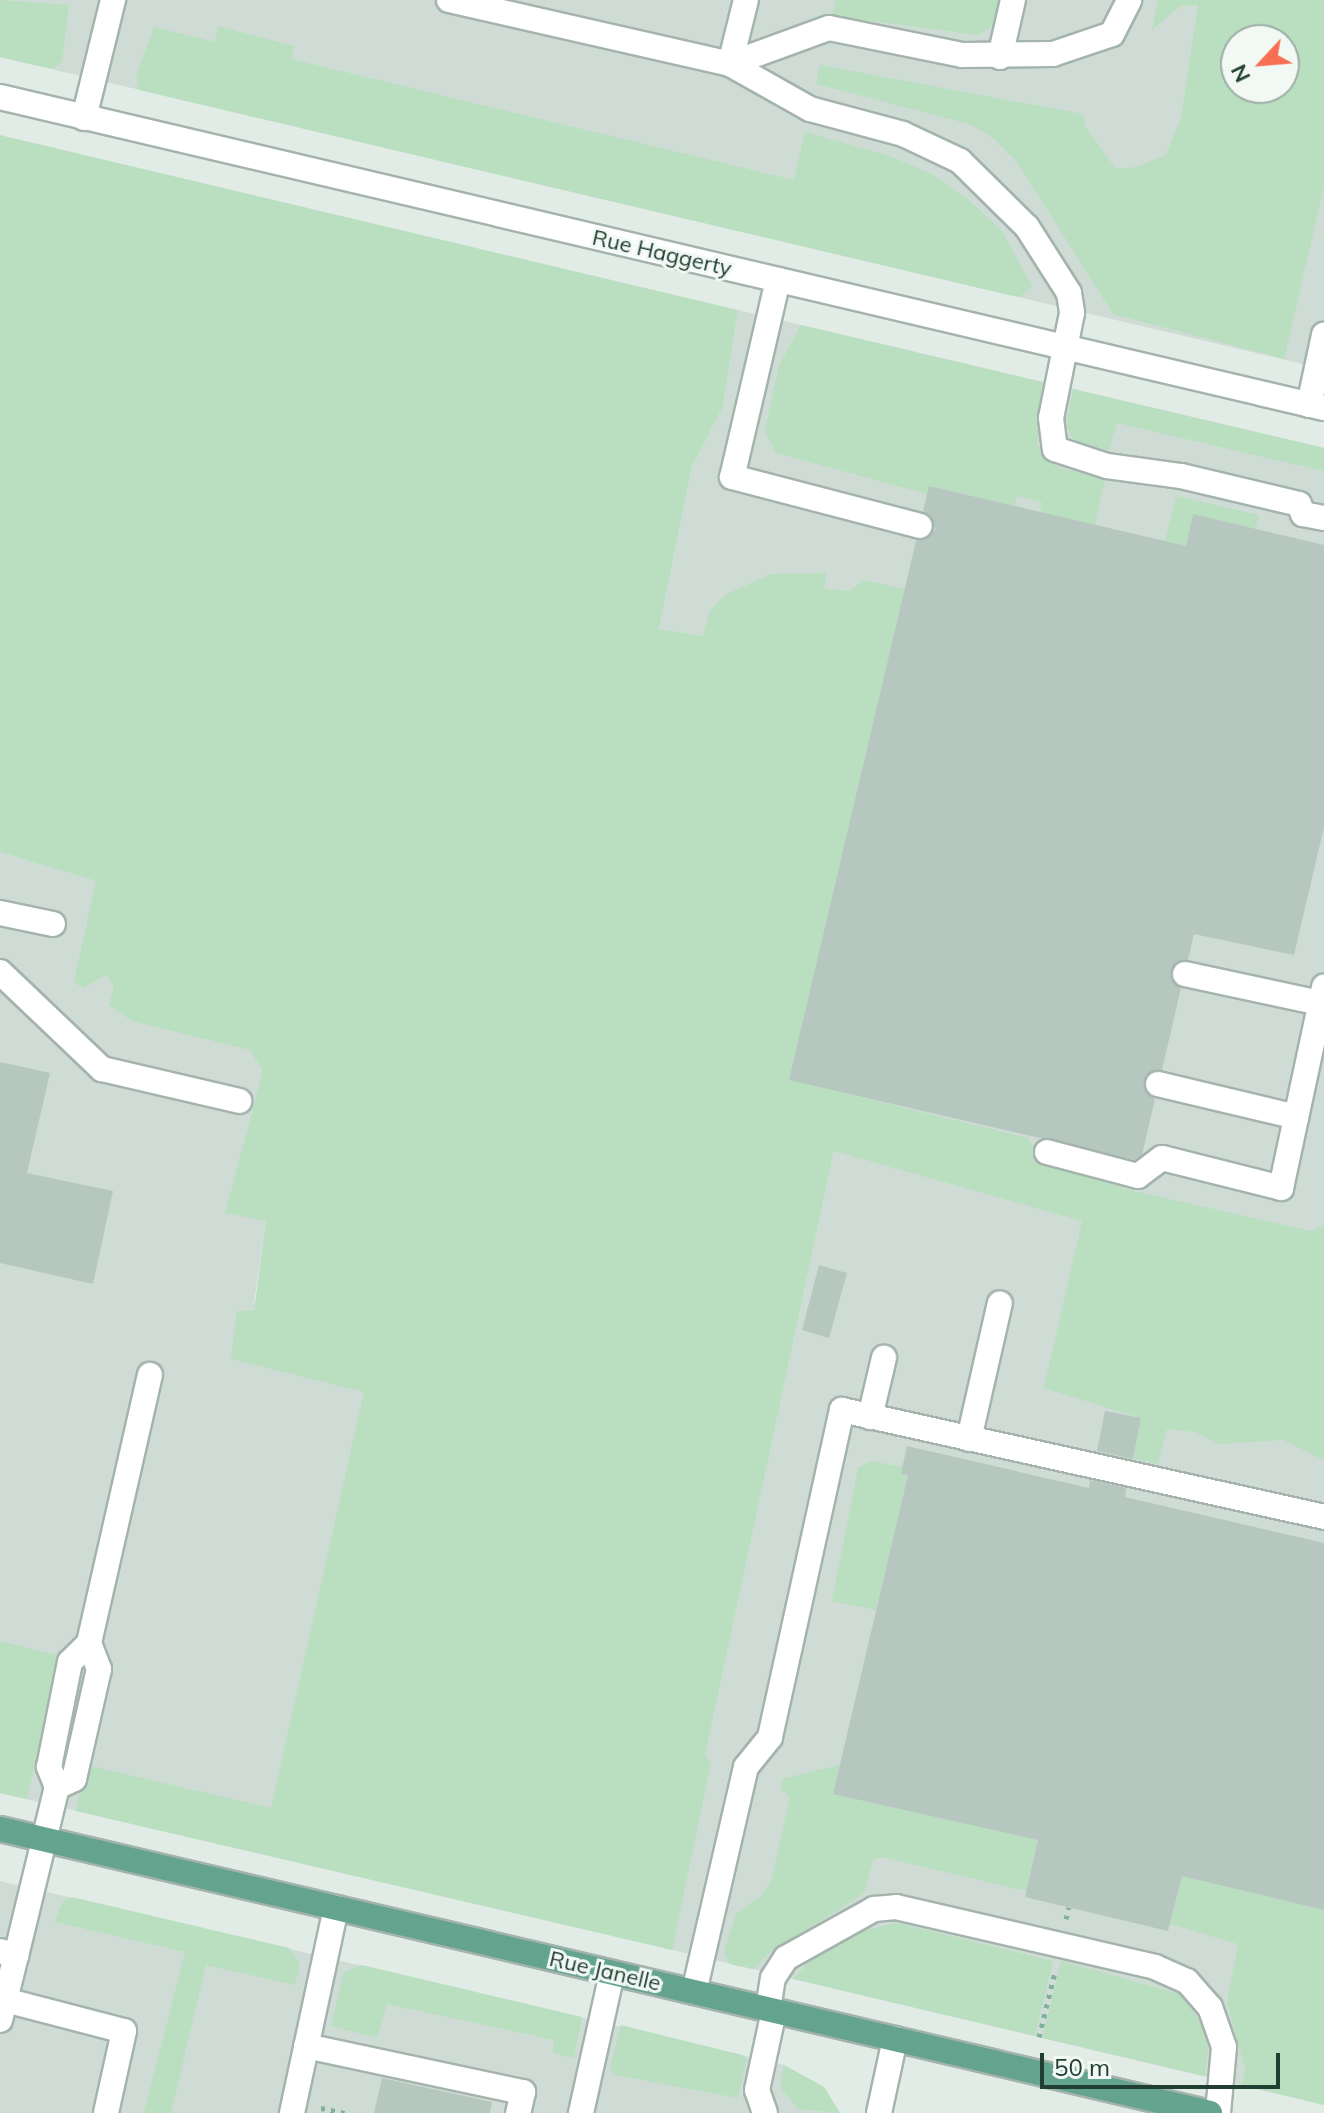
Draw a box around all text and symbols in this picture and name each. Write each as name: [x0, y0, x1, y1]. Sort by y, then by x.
north arrow: [1220, 24, 1300, 104]
text: N: [1224, 60, 1256, 87]
street label: Rue Haggerty: [590, 224, 734, 282]
street label: Rue Janelle: [547, 1945, 663, 1997]
scale bar: [1044, 2037, 1284, 2087]
text: 50 m: [1054, 2052, 1110, 2082]

